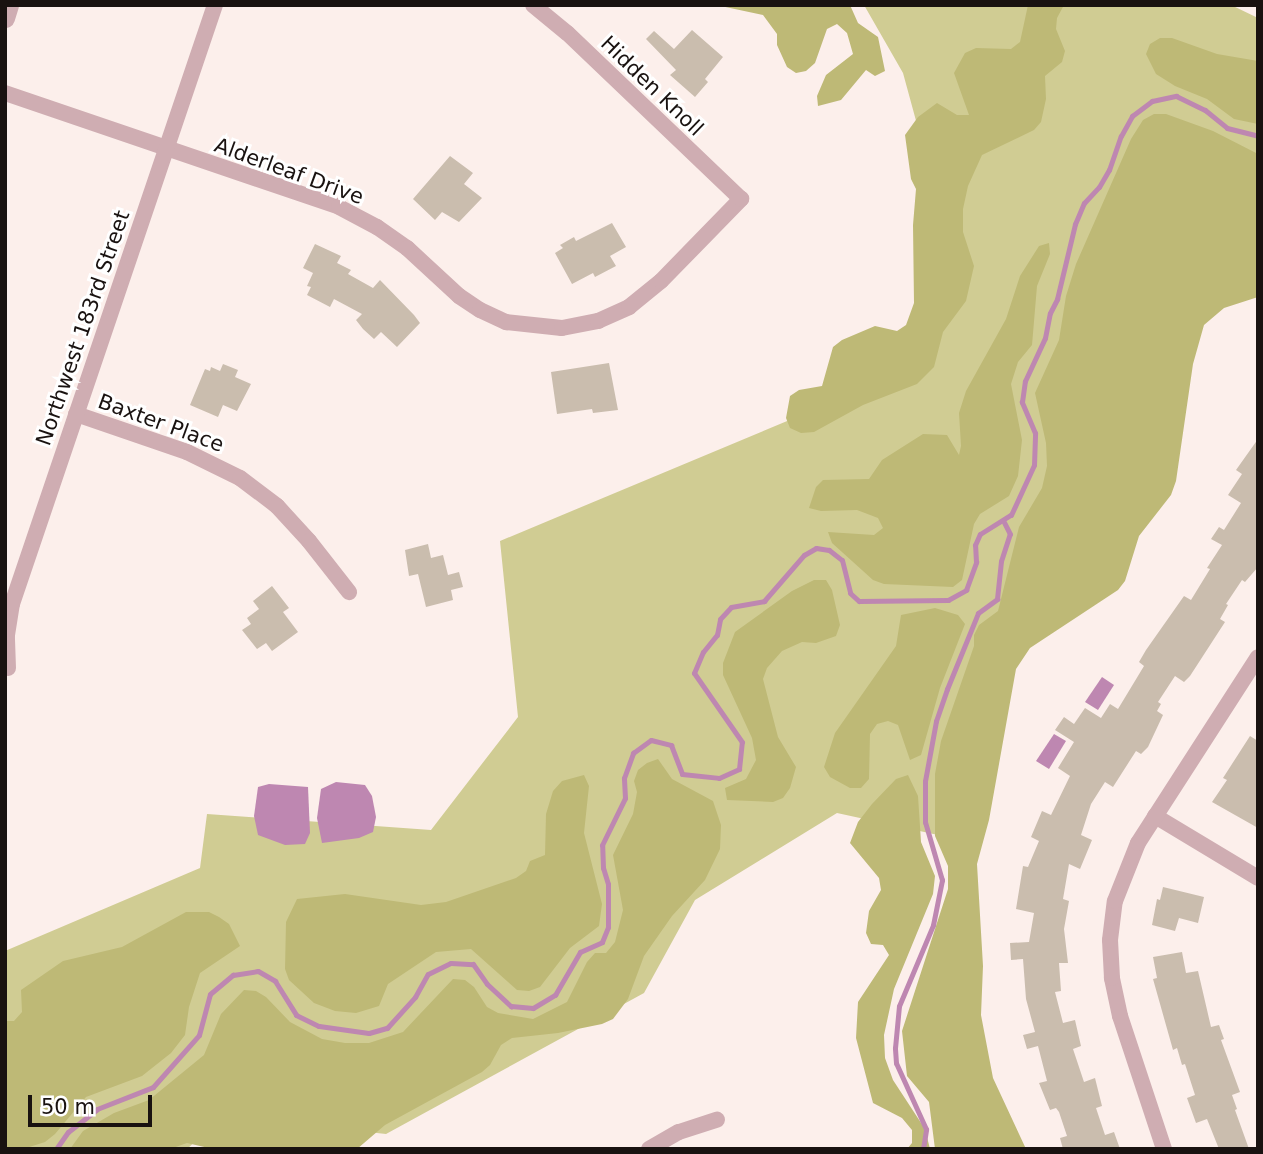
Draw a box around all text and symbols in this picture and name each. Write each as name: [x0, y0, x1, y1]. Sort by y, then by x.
street label: Hidden Knoll: [595, 31, 709, 141]
street label: Alderleaf Drive: [211, 132, 367, 210]
street label: Northwest 183rd Street: [31, 207, 135, 449]
street label: Baxter Place: [95, 389, 227, 457]
scale bar: [32, 1080, 156, 1124]
text: 50 m: [41, 1095, 95, 1119]

